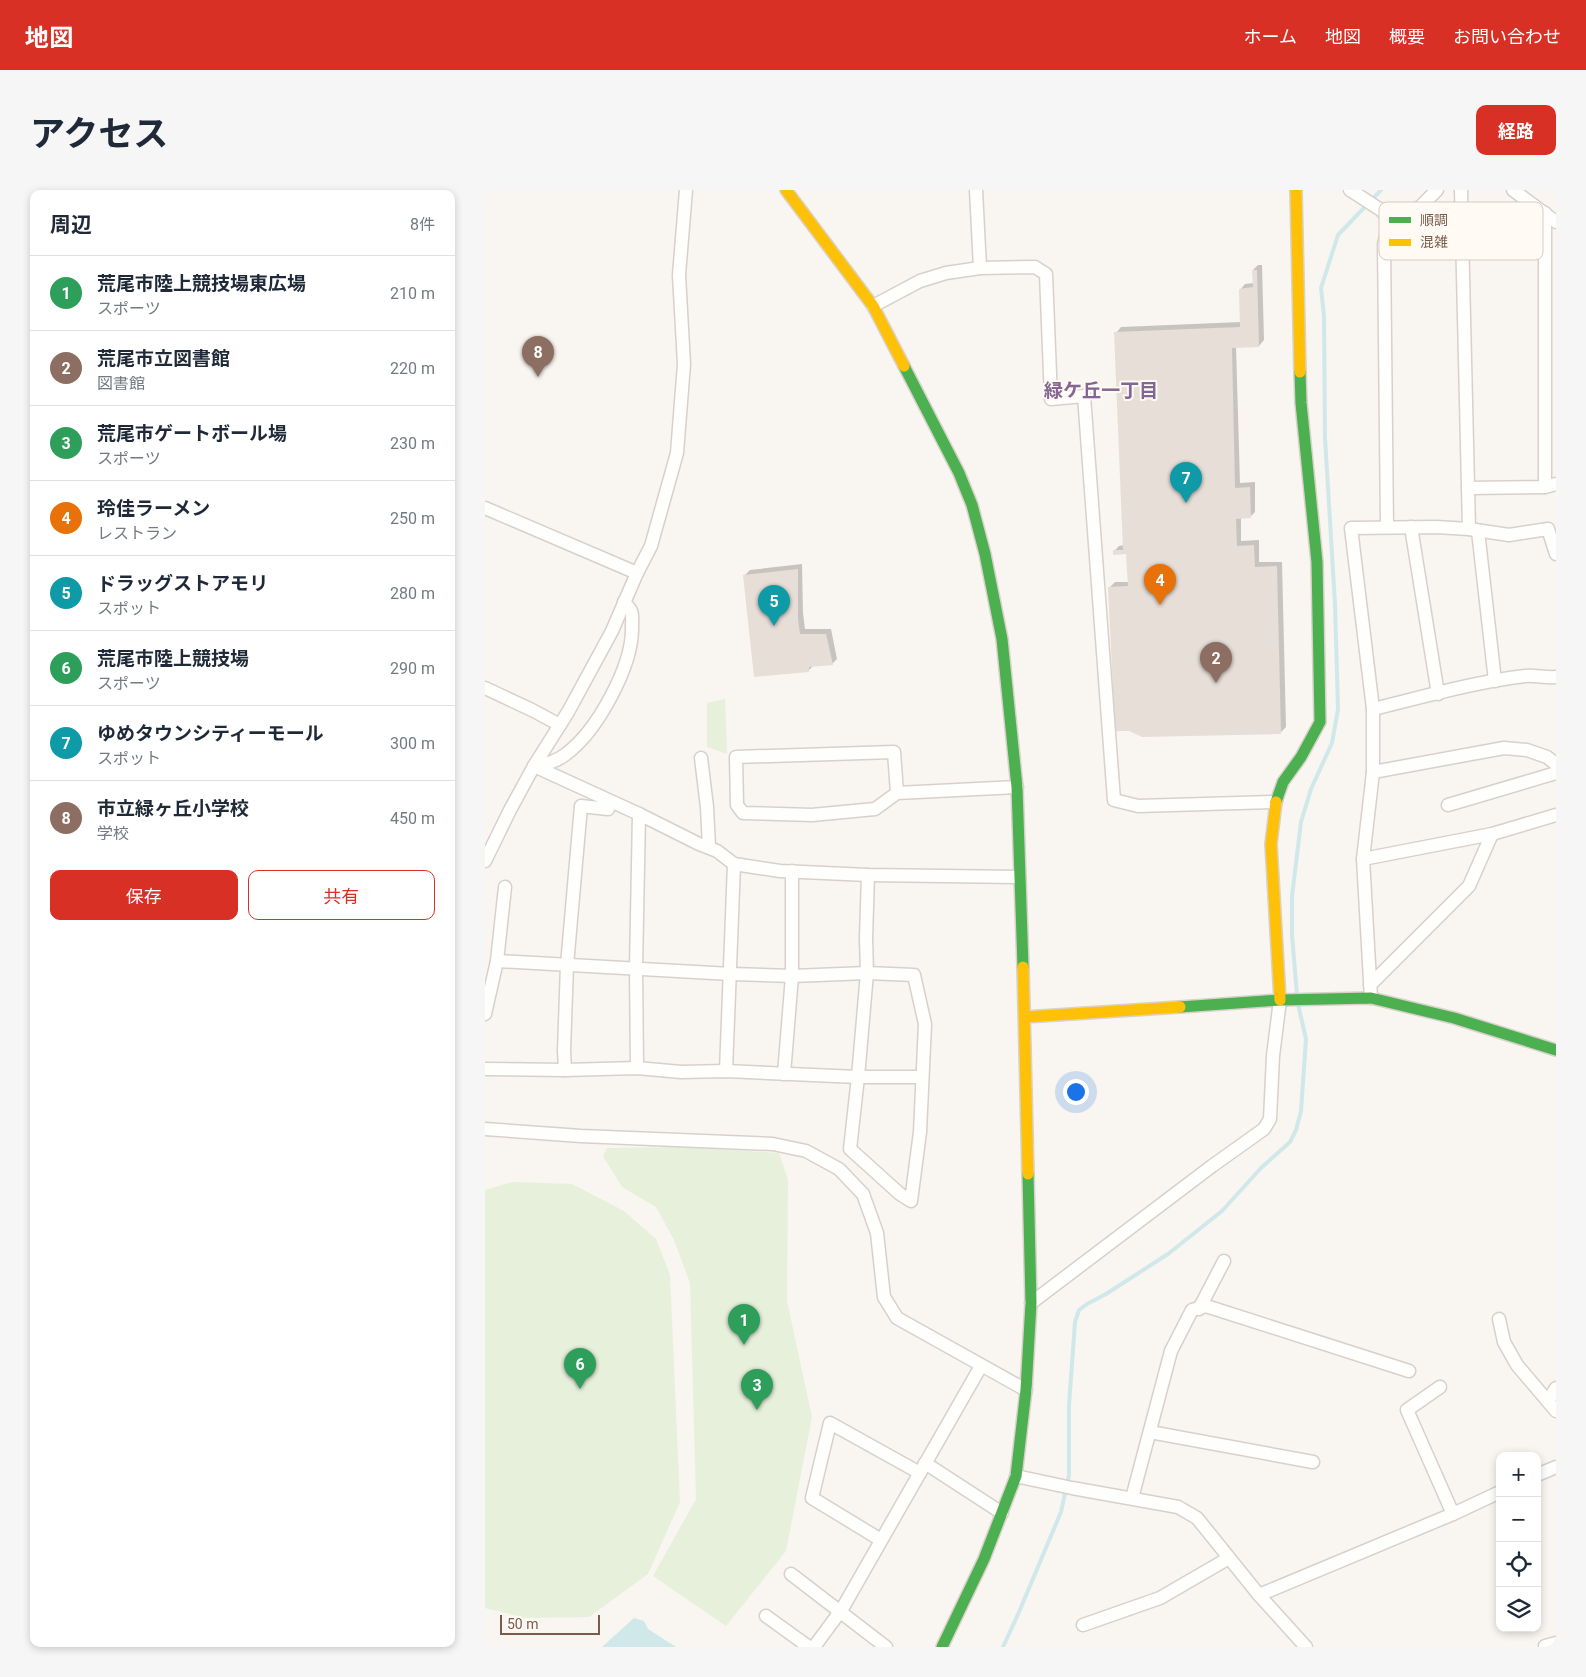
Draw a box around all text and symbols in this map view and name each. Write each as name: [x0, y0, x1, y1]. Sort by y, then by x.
text: 地図: [25, 24, 73, 52]
text: ホーム: [1244, 26, 1297, 47]
text: 地図: [1325, 26, 1361, 47]
text: 概要: [1389, 26, 1425, 47]
text: お問い合わせ: [1453, 26, 1561, 47]
button: 経路: [1476, 105, 1556, 155]
text: アクセス: [30, 114, 168, 155]
legend: [1379, 202, 1543, 260]
text: 順調: [1420, 212, 1448, 228]
text: 周辺: [50, 213, 92, 237]
text: 8件: [410, 215, 435, 234]
text: 混雑: [1420, 234, 1448, 250]
text: 荒尾市陸上競技場東広場: [97, 272, 306, 295]
text: 1: [61, 284, 71, 303]
text: 210 m: [390, 284, 435, 303]
text: スポーツ: [97, 299, 161, 318]
pin: 8: [522, 336, 554, 377]
text: 荒尾市立図書館: [97, 347, 230, 370]
text: 2: [61, 359, 71, 378]
text: 220 m: [390, 359, 435, 378]
text: 図書館: [97, 374, 145, 393]
district label: 緑ケ丘一丁目: [1044, 379, 1158, 402]
text: 荒尾市ゲートボール場: [97, 422, 287, 445]
text: 3: [61, 434, 71, 453]
text: 230 m: [390, 434, 435, 453]
text: スポーツ: [97, 449, 161, 468]
pin: 7: [1170, 462, 1202, 503]
text: 玲佳ラーメン: [97, 497, 210, 520]
text: 4: [61, 509, 71, 528]
text: 250 m: [390, 509, 435, 528]
text: レストラン: [97, 524, 177, 543]
pin: 4: [1144, 564, 1176, 605]
text: ドラッグストアモリ: [97, 572, 268, 595]
text: 5: [61, 584, 71, 603]
text: 280 m: [390, 584, 435, 603]
pin: 5: [758, 585, 790, 626]
text: スポット: [97, 599, 161, 618]
pin: 2: [1200, 642, 1232, 683]
text: 荒尾市陸上競技場: [97, 647, 249, 670]
text: 6: [61, 659, 71, 678]
text: 290 m: [390, 659, 435, 678]
text: スポーツ: [97, 674, 161, 693]
text: ゆめタウンシティーモール: [97, 722, 324, 745]
text: 7: [61, 734, 71, 753]
text: 300 m: [390, 734, 435, 753]
text: スポット: [97, 749, 161, 768]
text: 市立緑ヶ丘小学校: [97, 797, 249, 820]
text: 8: [61, 809, 71, 828]
text: 450 m: [390, 809, 435, 828]
text: 学校: [97, 824, 129, 843]
button: 保存: [50, 870, 238, 920]
button: 共有: [248, 870, 435, 920]
your location: [1063, 1079, 1089, 1105]
pin: 1: [728, 1304, 760, 1345]
pin: 6: [564, 1348, 596, 1389]
pin: 3: [741, 1369, 773, 1410]
map controls: [1496, 1452, 1541, 1632]
button: +: [1496, 1452, 1541, 1497]
button: −: [1496, 1497, 1541, 1542]
button: locate: [1496, 1542, 1541, 1587]
button: layers: [1496, 1587, 1541, 1632]
scale bar: [500, 1612, 600, 1635]
text: 50 m: [507, 1616, 539, 1632]

